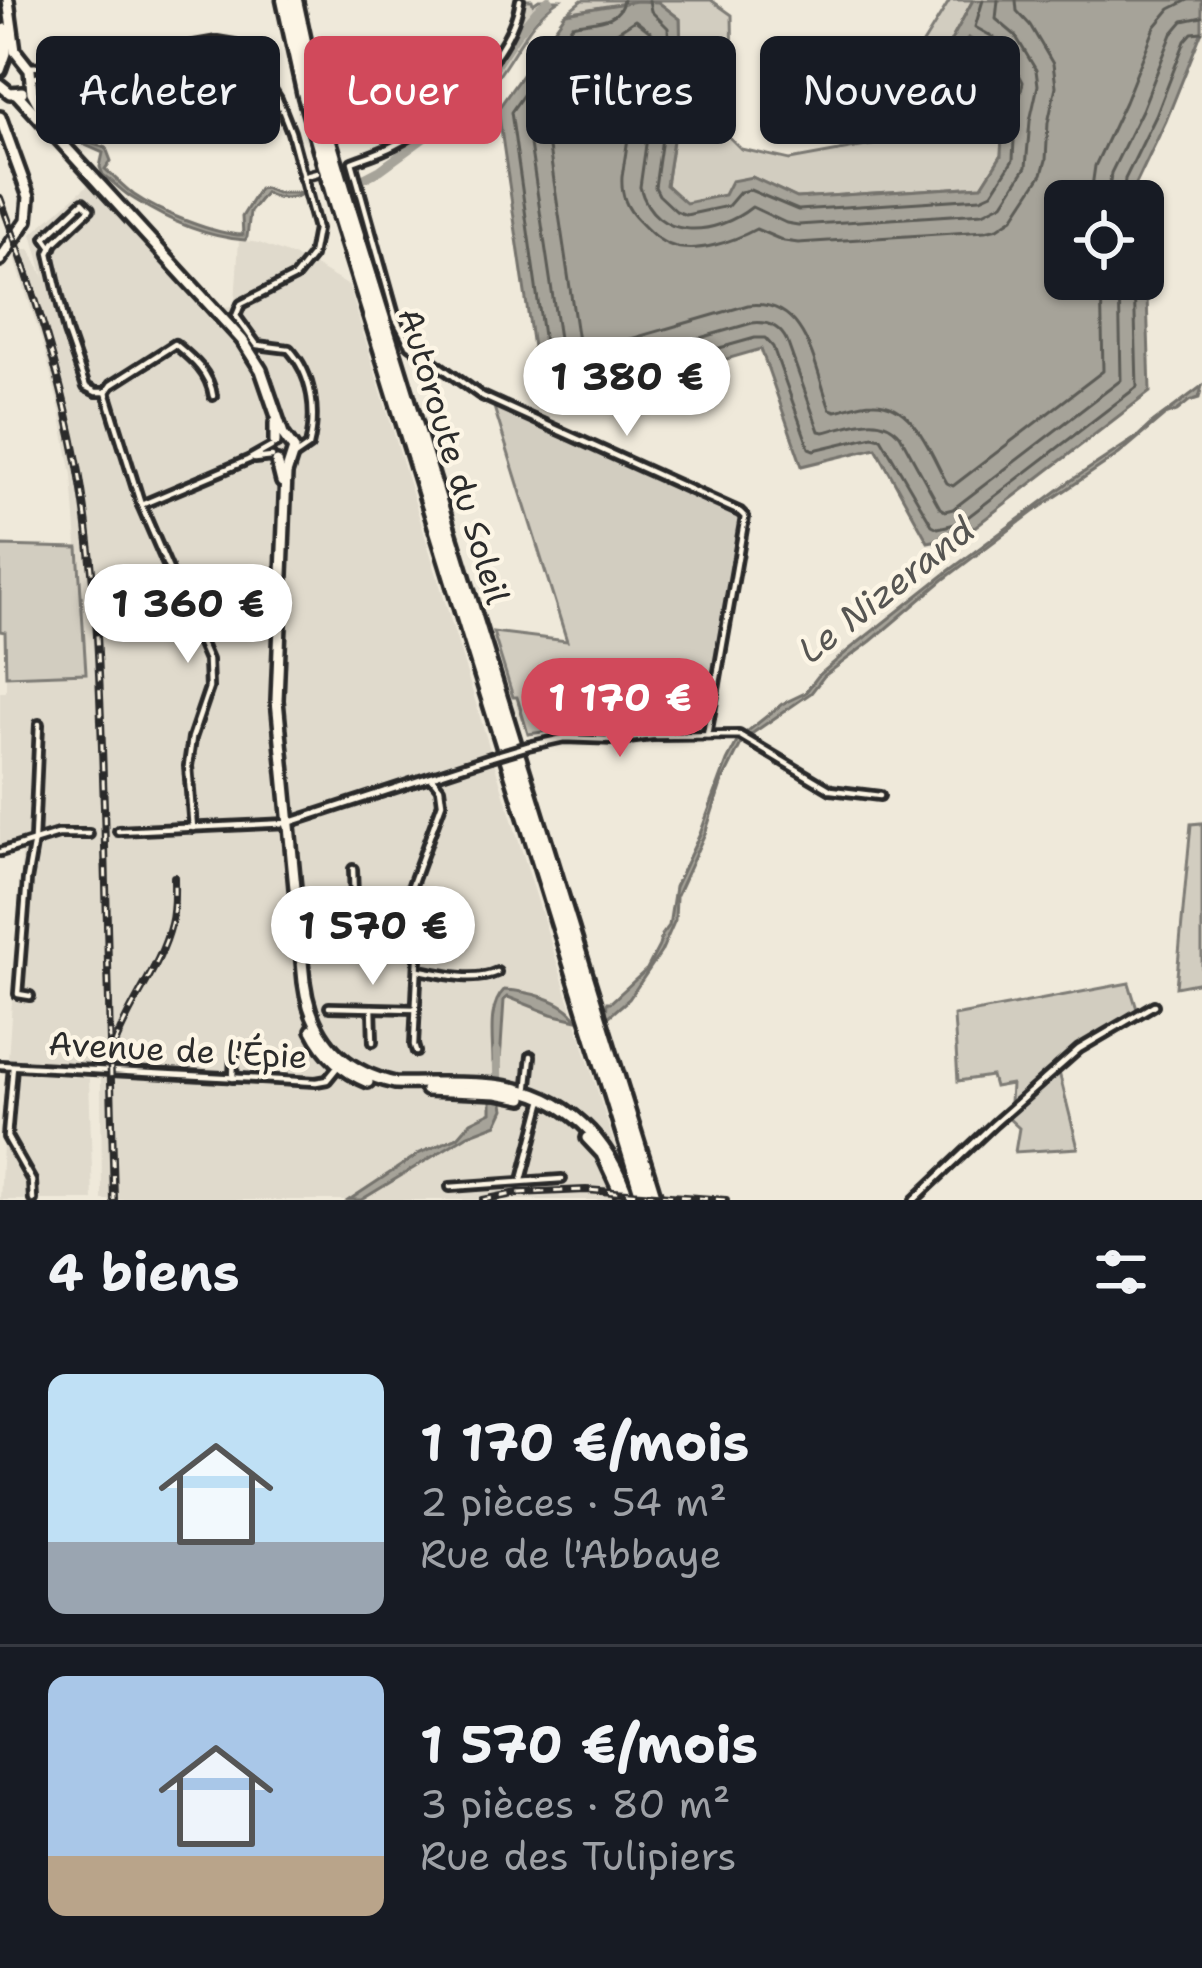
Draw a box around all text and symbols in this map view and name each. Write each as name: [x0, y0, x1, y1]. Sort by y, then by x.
chip: Acheter: [36, 36, 280, 144]
chip: Louer: [304, 36, 502, 144]
chip: Filtres: [526, 36, 736, 144]
chip: Nouveau: [760, 36, 1020, 144]
map controls: [1044, 180, 1164, 300]
button: locate: [1044, 180, 1164, 300]
street label: Autoroute du Soleil: [388, 302, 520, 610]
pin: 1 380 €: [516, 337, 738, 439]
text: 1 380 €: [550, 350, 704, 402]
water label: Le Nizerand: [788, 506, 985, 674]
pin: 1 360 €: [77, 564, 299, 666]
text: 1 360 €: [111, 577, 265, 629]
pin: 1 170 €: [509, 658, 731, 760]
text: 1 170 €: [548, 671, 692, 723]
pin: 1 570 €: [262, 886, 484, 988]
text: 1 570 €: [298, 899, 448, 951]
street label: Avenue de l'Épie: [47, 1021, 309, 1079]
text: 4 biens: [48, 1238, 240, 1306]
icon: filters: [1088, 1239, 1154, 1305]
text: 1 170 €/mois: [420, 1408, 749, 1476]
icon: home: [144, 1422, 288, 1566]
text: 2 pièces · 54 m²: [420, 1476, 727, 1528]
text: Rue de l'Abbaye: [420, 1528, 722, 1580]
text: 1 570 €/mois: [420, 1710, 758, 1778]
icon: home: [144, 1724, 288, 1868]
text: 3 pièces · 80 m²: [420, 1778, 730, 1830]
text: Rue des Tulipiers: [420, 1830, 737, 1882]

